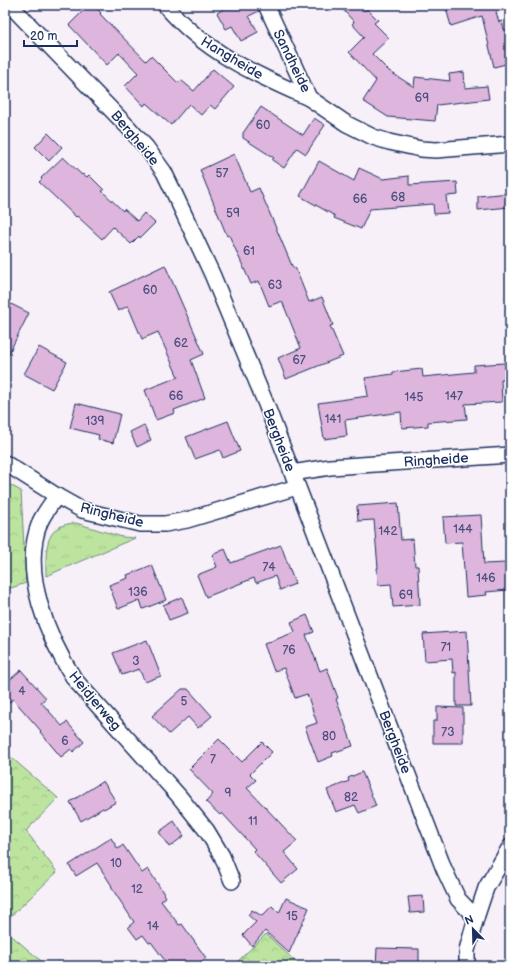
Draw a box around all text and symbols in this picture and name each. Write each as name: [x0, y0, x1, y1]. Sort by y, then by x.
scale bar: [24, 22, 77, 48]
street label: Sandheide: [269, 27, 315, 95]
text: 20 m: [30, 29, 57, 44]
street label: Hangheide: [198, 33, 266, 83]
house number: 69: [415, 91, 429, 106]
street label: Bergheide: [107, 107, 163, 169]
house number: 60: [256, 118, 270, 133]
house number: 57: [216, 166, 228, 181]
house number: 68: [391, 190, 405, 205]
house number: 66: [353, 192, 367, 207]
house number: 59: [226, 206, 240, 221]
house number: 61: [243, 244, 255, 259]
house number: 63: [268, 278, 282, 293]
house number: 60: [143, 283, 157, 298]
house number: 62: [174, 336, 188, 351]
house number: 67: [292, 353, 306, 368]
house number: 66: [169, 389, 183, 404]
house number: 147: [445, 389, 463, 404]
house number: 145: [405, 390, 424, 405]
street label: Bergheide: [259, 406, 299, 474]
house number: 141: [325, 412, 341, 427]
house number: 139: [86, 414, 105, 429]
street label: Ringheide: [403, 449, 469, 471]
street label: Ringheide: [78, 499, 146, 531]
house number: 144: [453, 522, 473, 537]
house number: 142: [378, 524, 398, 539]
house number: 74: [262, 560, 276, 575]
house number: 146: [476, 571, 496, 586]
house number: 136: [128, 585, 148, 600]
house number: 69: [399, 588, 413, 603]
house number: 71: [441, 640, 451, 655]
house number: 76: [282, 643, 296, 658]
house number: 3: [132, 654, 140, 669]
street label: Heidjerweg: [65, 668, 125, 734]
house number: 4: [18, 684, 26, 699]
house number: 5: [181, 694, 188, 709]
street label: Bergheide: [375, 708, 415, 776]
house number: 73: [441, 725, 455, 740]
house number: 80: [322, 729, 336, 744]
house number: 6: [61, 734, 69, 749]
house number: 7: [210, 752, 216, 767]
house number: 9: [225, 786, 232, 801]
house number: 82: [344, 790, 358, 805]
house number: 11: [248, 814, 258, 829]
house number: 10: [110, 856, 122, 871]
house number: 12: [131, 882, 143, 897]
house number: 15: [286, 909, 298, 924]
north arrow: [453, 909, 493, 949]
text: N: [463, 913, 476, 928]
house number: 14: [147, 919, 160, 934]

